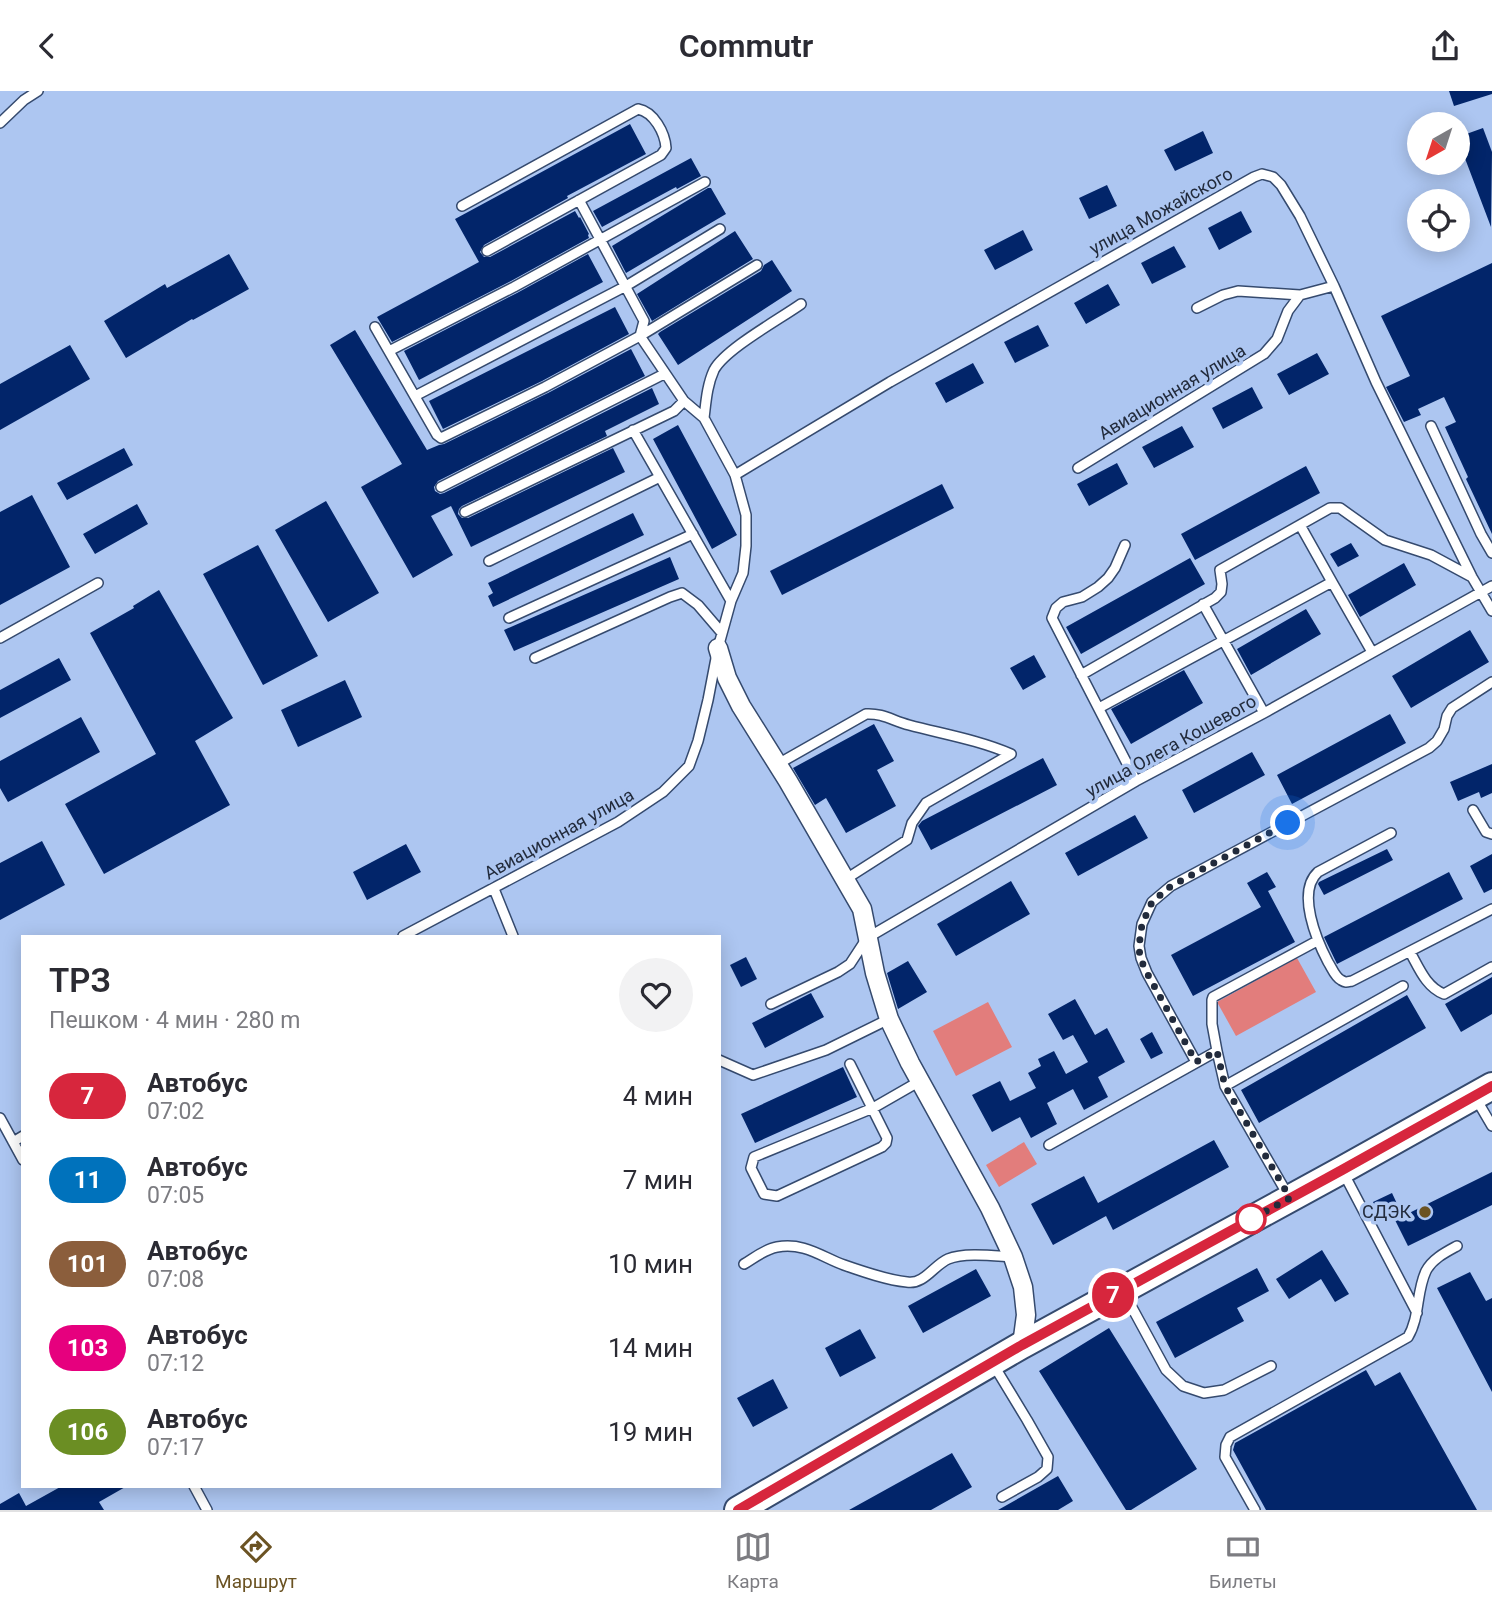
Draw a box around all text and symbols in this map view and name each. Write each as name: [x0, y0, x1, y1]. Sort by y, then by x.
icon: back: [28, 27, 66, 65]
text: Commutr: [679, 27, 813, 65]
icon: share: [1426, 27, 1464, 65]
north arrow: [1407, 112, 1470, 175]
map controls: [1407, 112, 1470, 252]
street label: улица Можайского: [1085, 162, 1236, 259]
button: locate: [1407, 189, 1470, 252]
street label: Авиационная улица: [1094, 339, 1249, 444]
street label: улица Олега Кошевого: [1082, 690, 1260, 801]
street label: Авиационная улица: [480, 784, 637, 883]
your location: [1270, 805, 1305, 840]
button: heart: [619, 958, 693, 1032]
text: ТРЗ: [49, 961, 111, 1000]
text: Пешком · 4 мин · 280 m: [49, 1007, 300, 1034]
text: Автобус: [147, 1068, 248, 1098]
text: 4 мин: [623, 1081, 693, 1111]
text: 7: [81, 1082, 94, 1110]
text: 07:02: [147, 1098, 204, 1125]
text: Автобус: [147, 1152, 248, 1182]
text: 7 мин: [623, 1165, 693, 1195]
text: 11: [74, 1166, 101, 1194]
text: 07:05: [147, 1182, 204, 1209]
place label: СДЭК: [1362, 1201, 1411, 1222]
unlabelled marker: [1236, 1204, 1266, 1234]
marker: СДЭК: [1417, 1204, 1433, 1220]
text: Автобус: [147, 1236, 248, 1266]
text: 10 мин: [608, 1249, 693, 1279]
text: 101: [67, 1250, 108, 1278]
text: 07:08: [147, 1266, 204, 1293]
line badge: 7: [1090, 1272, 1136, 1318]
text: 7: [1106, 1281, 1120, 1309]
text: Автобус: [147, 1320, 248, 1350]
text: 14 мин: [608, 1333, 693, 1363]
text: 103: [67, 1334, 108, 1362]
text: 07:12: [147, 1350, 204, 1377]
text: Автобус: [147, 1404, 248, 1434]
text: 19 мин: [608, 1417, 693, 1447]
text: 106: [67, 1418, 108, 1446]
text: 07:17: [147, 1434, 204, 1461]
tab: Маршрут: [215, 1528, 297, 1593]
tab: Карта: [727, 1528, 779, 1593]
tab: Билеты: [1209, 1528, 1277, 1593]

